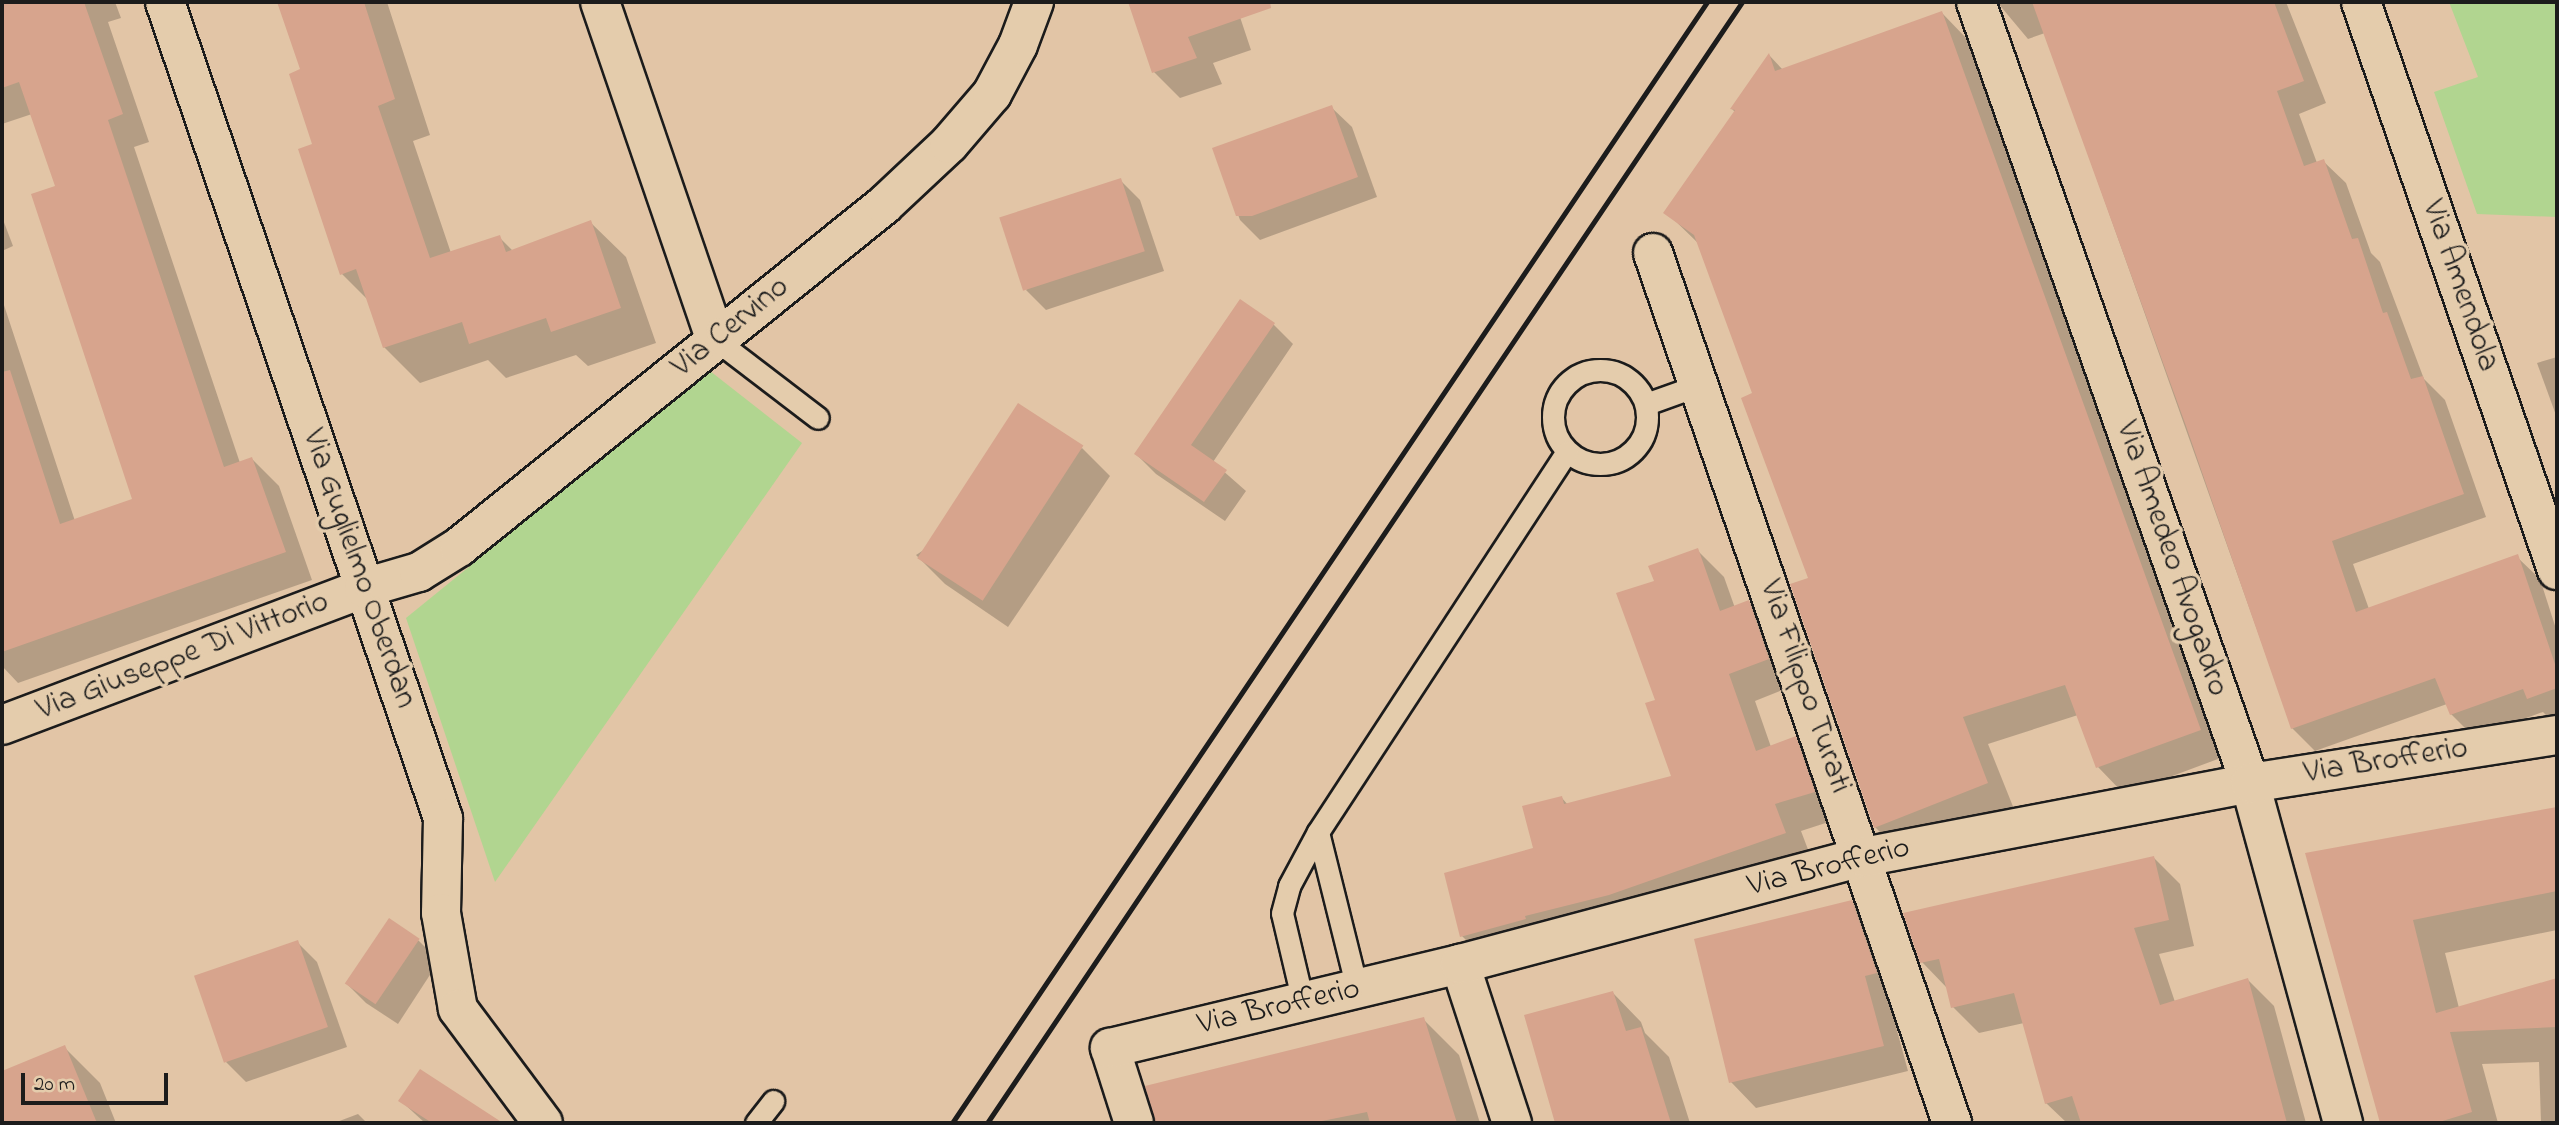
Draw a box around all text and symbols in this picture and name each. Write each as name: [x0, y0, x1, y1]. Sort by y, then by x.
street label: Via Amendola: [2412, 195, 2506, 377]
street label: Via Cervino: [665, 269, 797, 387]
street label: Via Amedeo Avogadro: [2106, 416, 2236, 702]
street label: Via Guglielmo Oberdan: [292, 424, 424, 714]
street label: Via Filippo Turati: [1750, 575, 1858, 799]
street label: Via Giuseppe Di Vittorio: [32, 584, 334, 730]
street label: Via Brofferio: [2301, 730, 2471, 794]
street label: Via Brofferio: [1744, 829, 1914, 907]
street label: Via Brofferio: [1194, 971, 1364, 1045]
scale bar: [24, 1058, 172, 1102]
text: 20 m: [34, 1070, 75, 1100]

